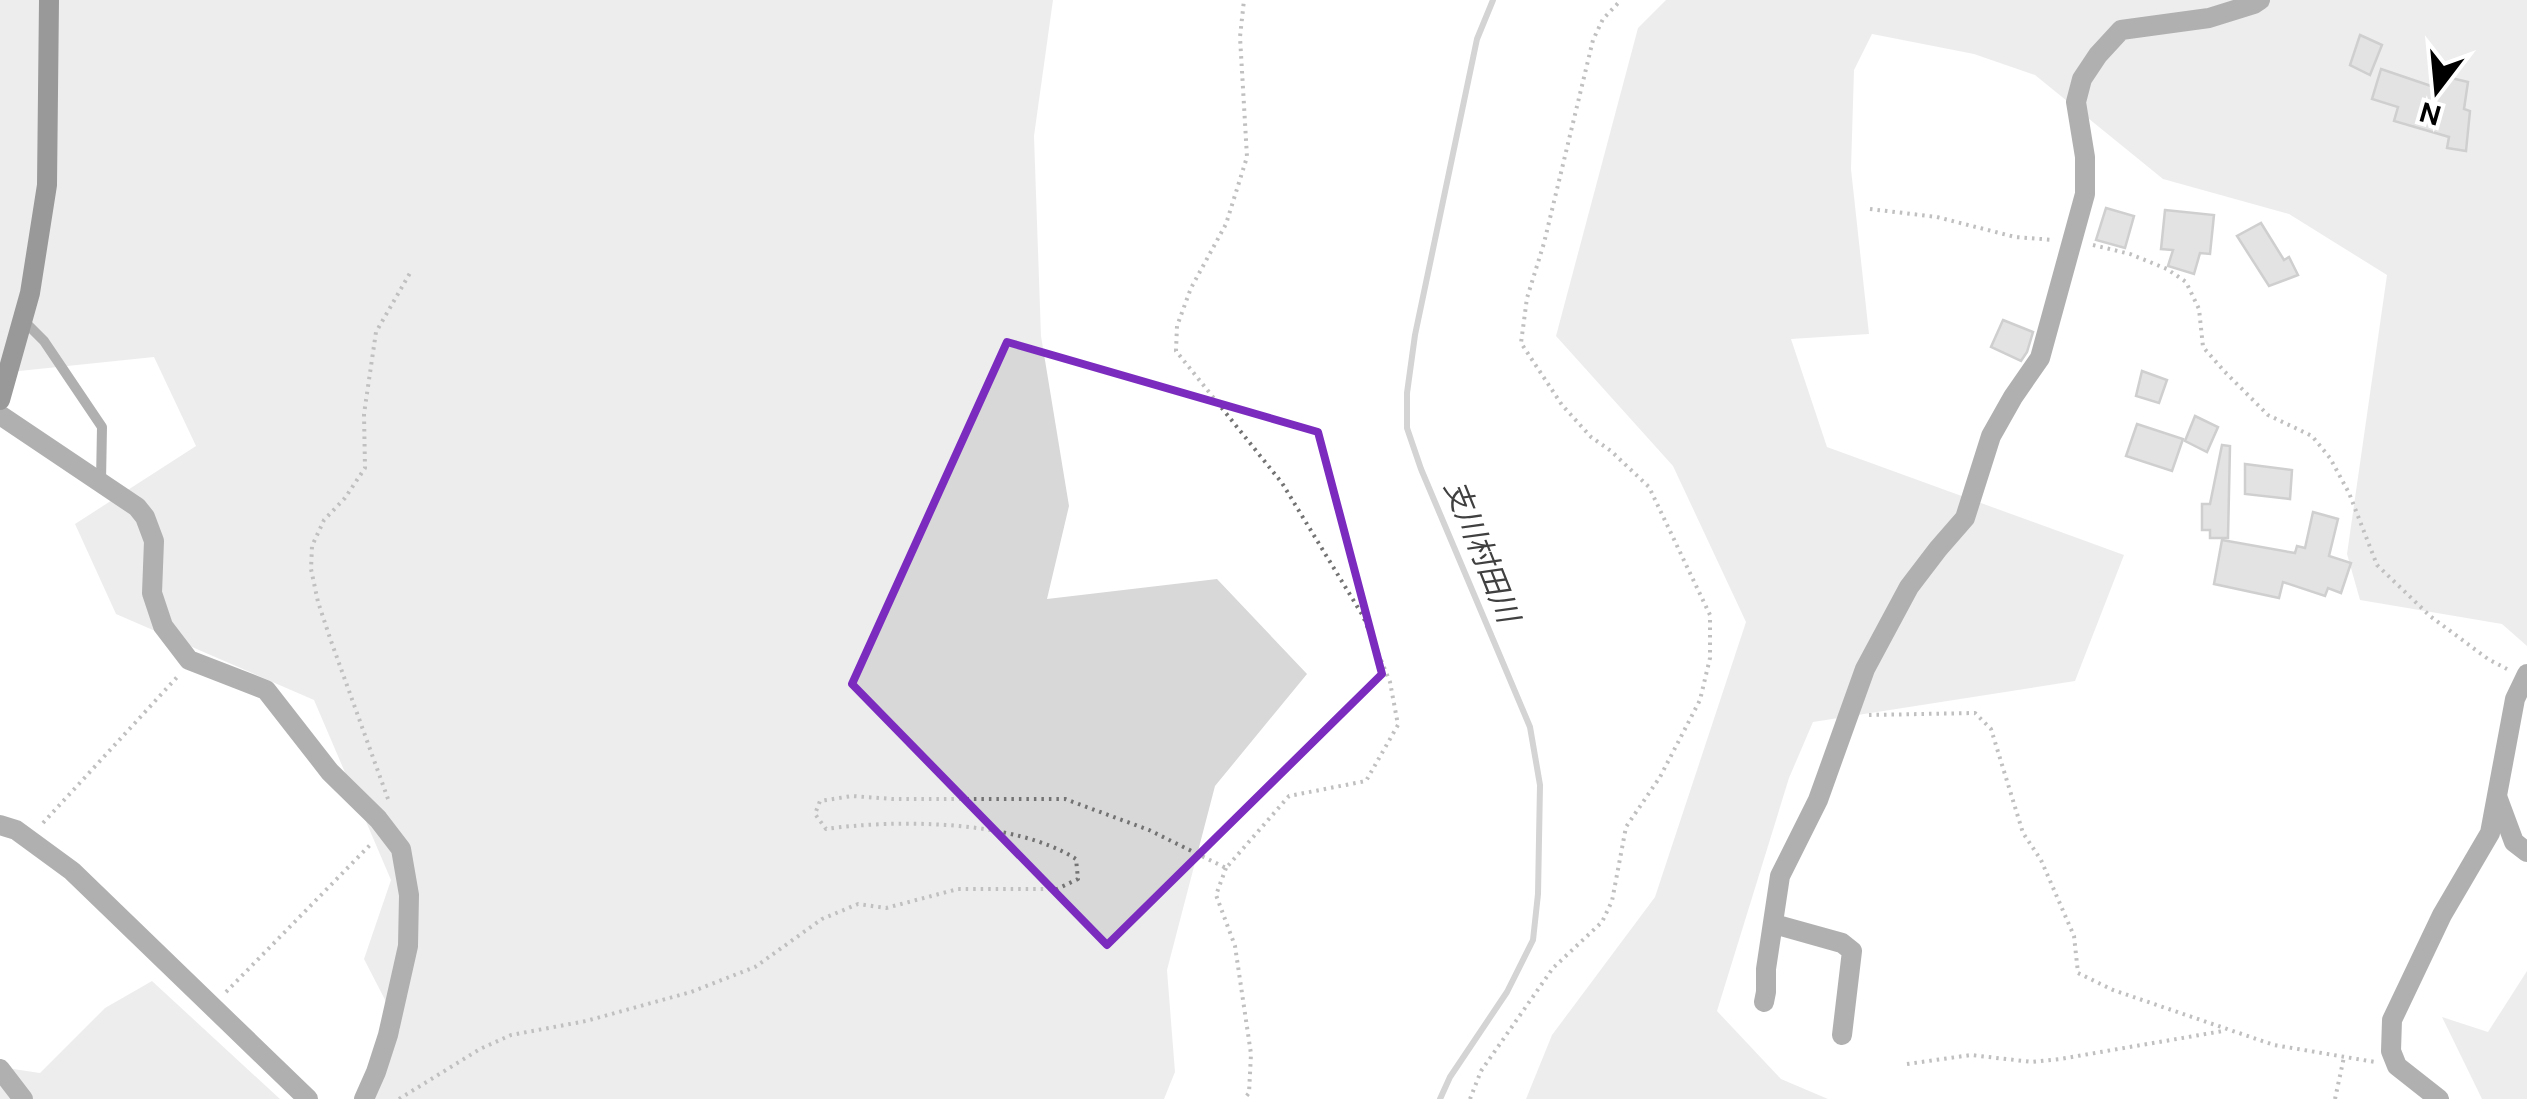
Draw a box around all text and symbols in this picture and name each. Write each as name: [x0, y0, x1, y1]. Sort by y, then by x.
north arrow: [2387, 40, 2487, 140]
text: N: [2415, 93, 2445, 134]
water label: 支川村田川: [1436, 474, 1529, 631]

